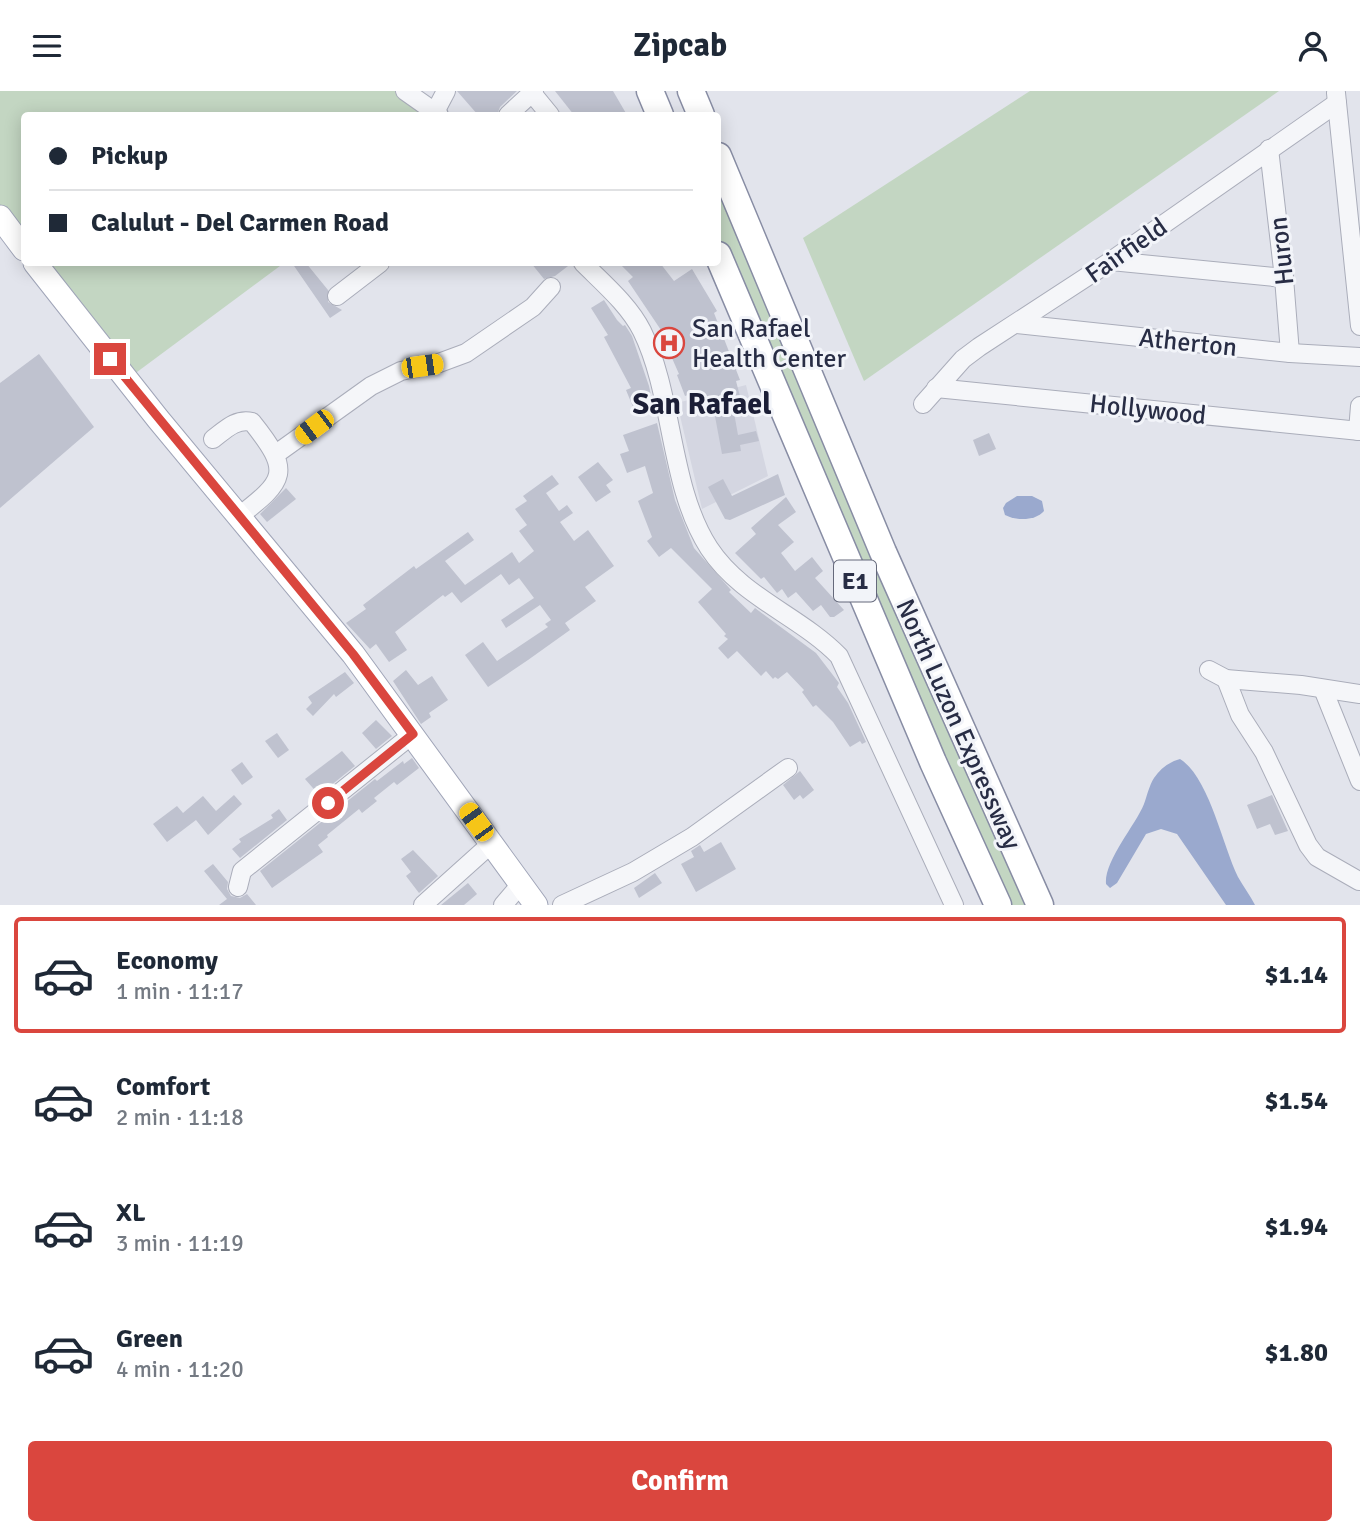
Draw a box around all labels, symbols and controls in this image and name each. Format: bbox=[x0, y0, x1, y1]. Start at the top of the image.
text: Zipcab bbox=[633, 26, 727, 65]
icon: menu bbox=[28, 27, 66, 65]
icon: person bbox=[1294, 27, 1332, 65]
text: Pickup bbox=[91, 140, 168, 172]
text: Calulut - Del Carmen Road bbox=[91, 207, 389, 239]
street label: Fairfield bbox=[1079, 211, 1174, 291]
street label: Huron bbox=[1262, 215, 1301, 287]
place label: San Rafael Health Center bbox=[692, 313, 846, 375]
street label: Atherton bbox=[1137, 322, 1238, 364]
hospital icon: San Rafael Health Center bbox=[652, 326, 686, 360]
route end bbox=[94, 343, 126, 375]
car bbox=[400, 353, 445, 379]
district label: San Rafael bbox=[632, 386, 772, 423]
street label: Hollywood bbox=[1088, 388, 1208, 432]
car bbox=[291, 406, 338, 448]
road number: E1 bbox=[834, 561, 876, 601]
street label: North Luzon Expressway bbox=[888, 594, 1028, 855]
route start bbox=[312, 787, 344, 819]
car bbox=[456, 799, 497, 845]
icon: car bbox=[32, 944, 95, 1007]
text: Economy bbox=[116, 945, 218, 977]
text: $1.14 bbox=[1264, 959, 1328, 991]
text: 1 min · 11:17 bbox=[116, 977, 244, 1006]
icon: car bbox=[32, 1070, 95, 1133]
text: Comfort bbox=[116, 1071, 210, 1103]
text: $1.54 bbox=[1264, 1085, 1328, 1117]
text: 2 min · 11:18 bbox=[116, 1103, 244, 1132]
icon: car bbox=[32, 1196, 95, 1259]
text: XL bbox=[116, 1197, 146, 1229]
text: $1.94 bbox=[1264, 1211, 1328, 1243]
text: 3 min · 11:19 bbox=[116, 1229, 244, 1258]
icon: car bbox=[32, 1322, 95, 1385]
text: Green bbox=[116, 1323, 183, 1355]
text: $1.80 bbox=[1264, 1337, 1328, 1369]
text: 4 min · 11:20 bbox=[116, 1355, 244, 1384]
button: Confirm bbox=[28, 1441, 1332, 1521]

